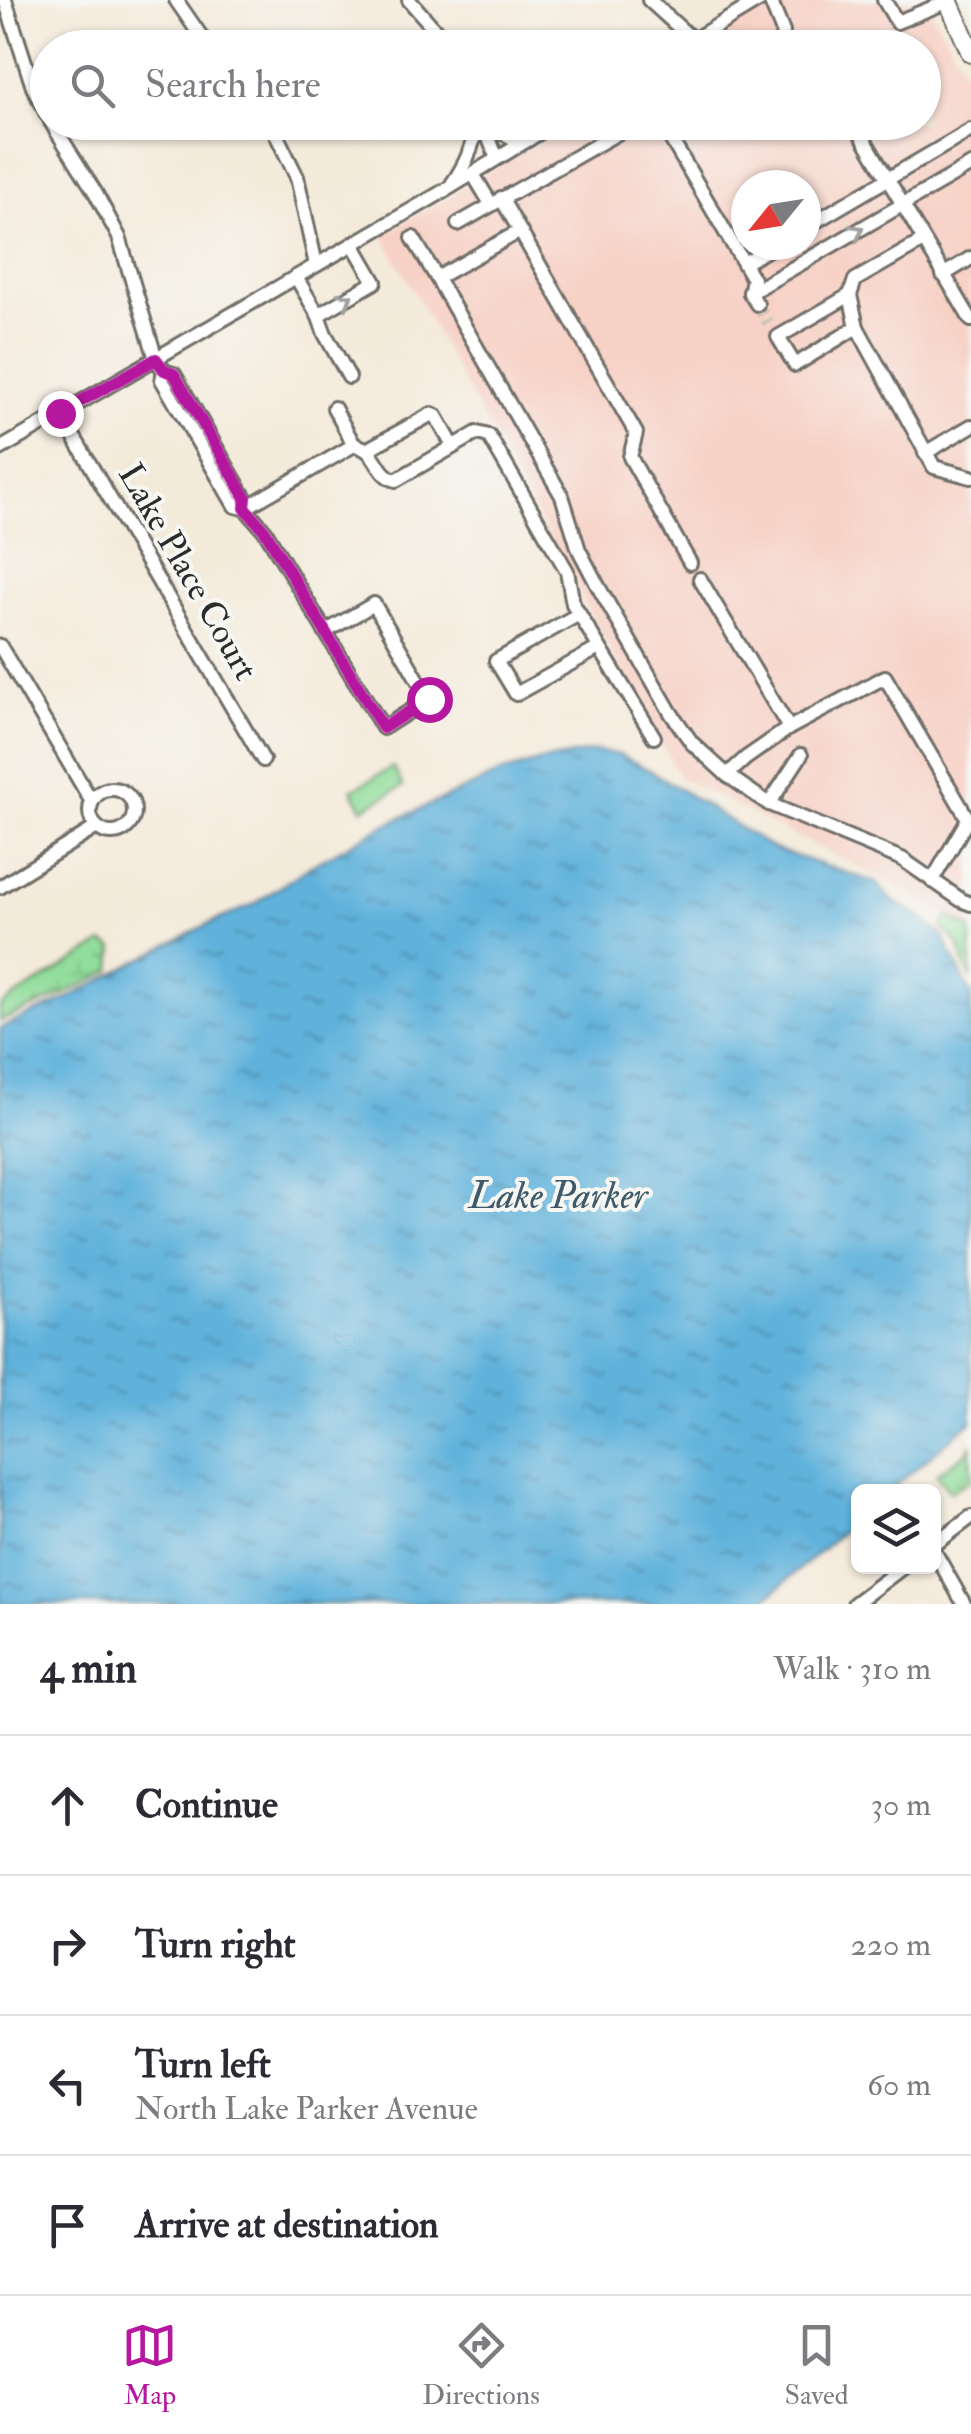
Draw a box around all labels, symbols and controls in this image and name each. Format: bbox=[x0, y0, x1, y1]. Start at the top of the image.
search box bbox=[30, 30, 941, 140]
icon: search bbox=[65, 58, 120, 113]
text: Search here bbox=[145, 61, 321, 109]
north arrow bbox=[731, 170, 821, 260]
one-way arrow bbox=[846, 224, 864, 243]
one-way arrow bbox=[335, 291, 353, 311]
route end bbox=[38, 391, 84, 437]
street label: Lake Place Court bbox=[108, 456, 268, 688]
route start bbox=[407, 677, 453, 723]
water label: Lake Parker bbox=[467, 1172, 649, 1220]
map controls bbox=[851, 1484, 941, 1574]
button: layers bbox=[851, 1484, 941, 1574]
text: 4 min bbox=[40, 1643, 137, 1695]
text: Walk · 310 m bbox=[773, 1649, 931, 1689]
icon: ahead bbox=[40, 1778, 95, 1833]
text: Continue bbox=[135, 1781, 278, 1829]
text: 30 m bbox=[871, 1785, 931, 1825]
icon: right bbox=[40, 1918, 95, 1973]
text: Turn right bbox=[135, 1921, 296, 1969]
text: 220 m bbox=[851, 1925, 931, 1965]
text: Turn left bbox=[135, 2041, 271, 2089]
icon: left bbox=[40, 2058, 95, 2113]
text: 60 m bbox=[867, 2065, 931, 2105]
text: North Lake Parker Avenue bbox=[135, 2089, 478, 2129]
icon: arrive bbox=[40, 2198, 95, 2253]
text: Arrive at destination bbox=[135, 2201, 439, 2249]
tab: Map bbox=[122, 2318, 177, 2413]
tab: Directions bbox=[422, 2318, 540, 2413]
tab: Saved bbox=[785, 2318, 849, 2413]

